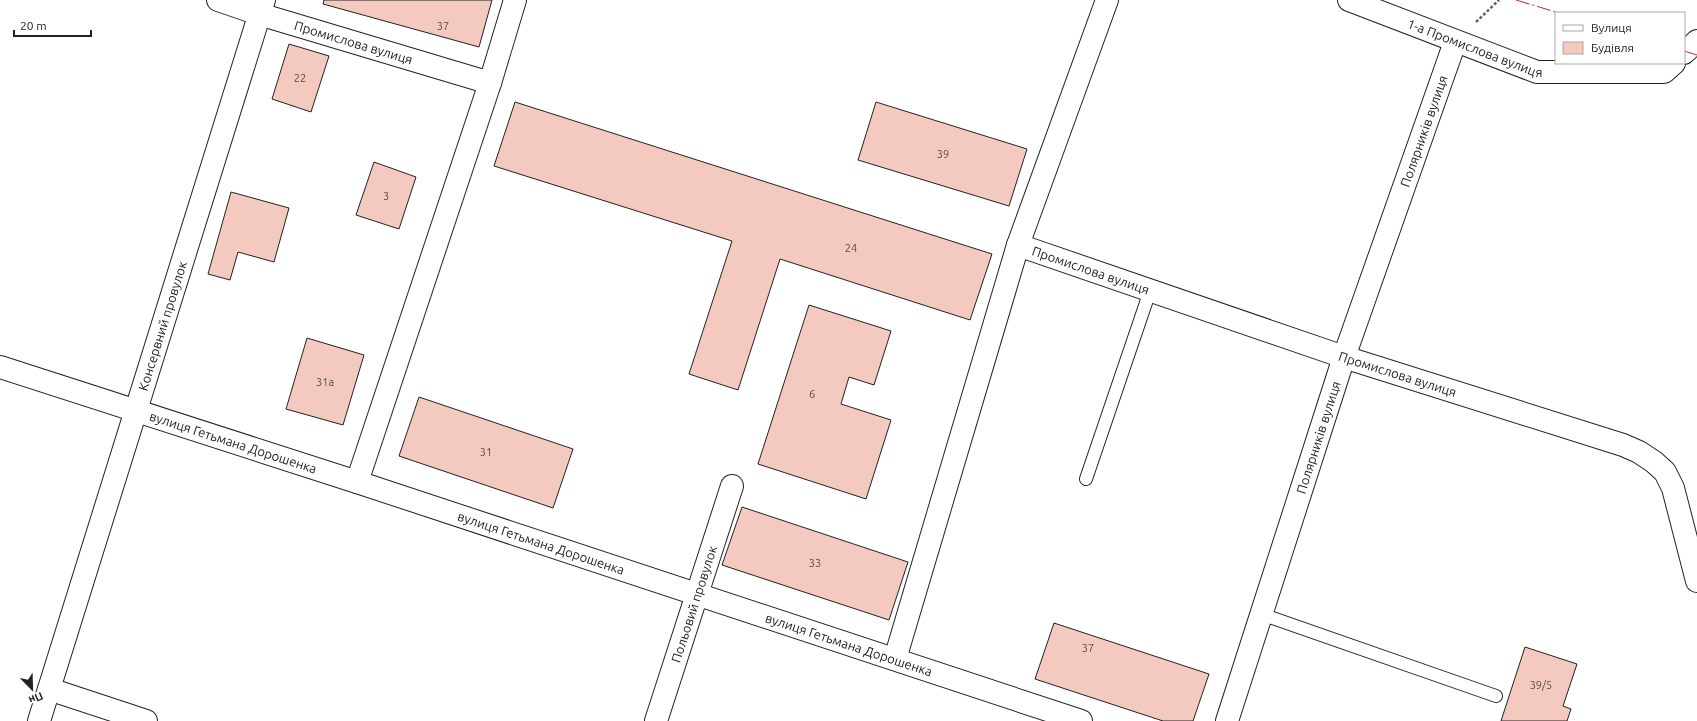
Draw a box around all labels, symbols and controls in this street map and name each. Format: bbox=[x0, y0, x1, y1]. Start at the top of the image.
scale bar bbox=[14, 12, 91, 38]
legend bbox=[1555, 12, 1685, 64]
street label: 1-а Промислова вулиця bbox=[1405, 16, 1543, 79]
street label: Промислова вулиця bbox=[293, 18, 414, 67]
text: 20 m bbox=[20, 19, 47, 32]
house number: 37 bbox=[437, 20, 449, 32]
text: Вулиця bbox=[1591, 21, 1632, 34]
text: Будівля bbox=[1591, 41, 1634, 54]
house number: 22 bbox=[294, 72, 306, 84]
street label: Полярників вулиця bbox=[1398, 73, 1450, 189]
house number: 39 bbox=[937, 148, 949, 160]
house number: 3 bbox=[383, 190, 389, 202]
house number: 24 bbox=[845, 242, 857, 254]
street label: Промислова вулиця bbox=[1030, 243, 1151, 297]
street label: Консервний провулок bbox=[136, 259, 189, 392]
street label: Промислова вулиця bbox=[1337, 349, 1458, 399]
house number: 31а bbox=[316, 376, 334, 388]
street label: Полярників вулиця bbox=[1294, 379, 1343, 495]
house number: 6 bbox=[809, 388, 815, 400]
street label: вулиця Гетьмана Дорошенка bbox=[148, 409, 319, 476]
house number: 31 bbox=[480, 446, 492, 458]
street label: вулиця Гетьмана Дорошенка bbox=[456, 509, 626, 577]
street label: Польовий провулок bbox=[668, 544, 719, 664]
house number: 33 bbox=[809, 557, 821, 569]
street label: вулиця Гетьмана Дорошенка bbox=[764, 610, 934, 678]
house number: 37 bbox=[1082, 642, 1094, 654]
north arrow bbox=[12, 669, 52, 709]
house number: 39/5 bbox=[1530, 679, 1552, 691]
text: Пн bbox=[27, 690, 45, 707]

